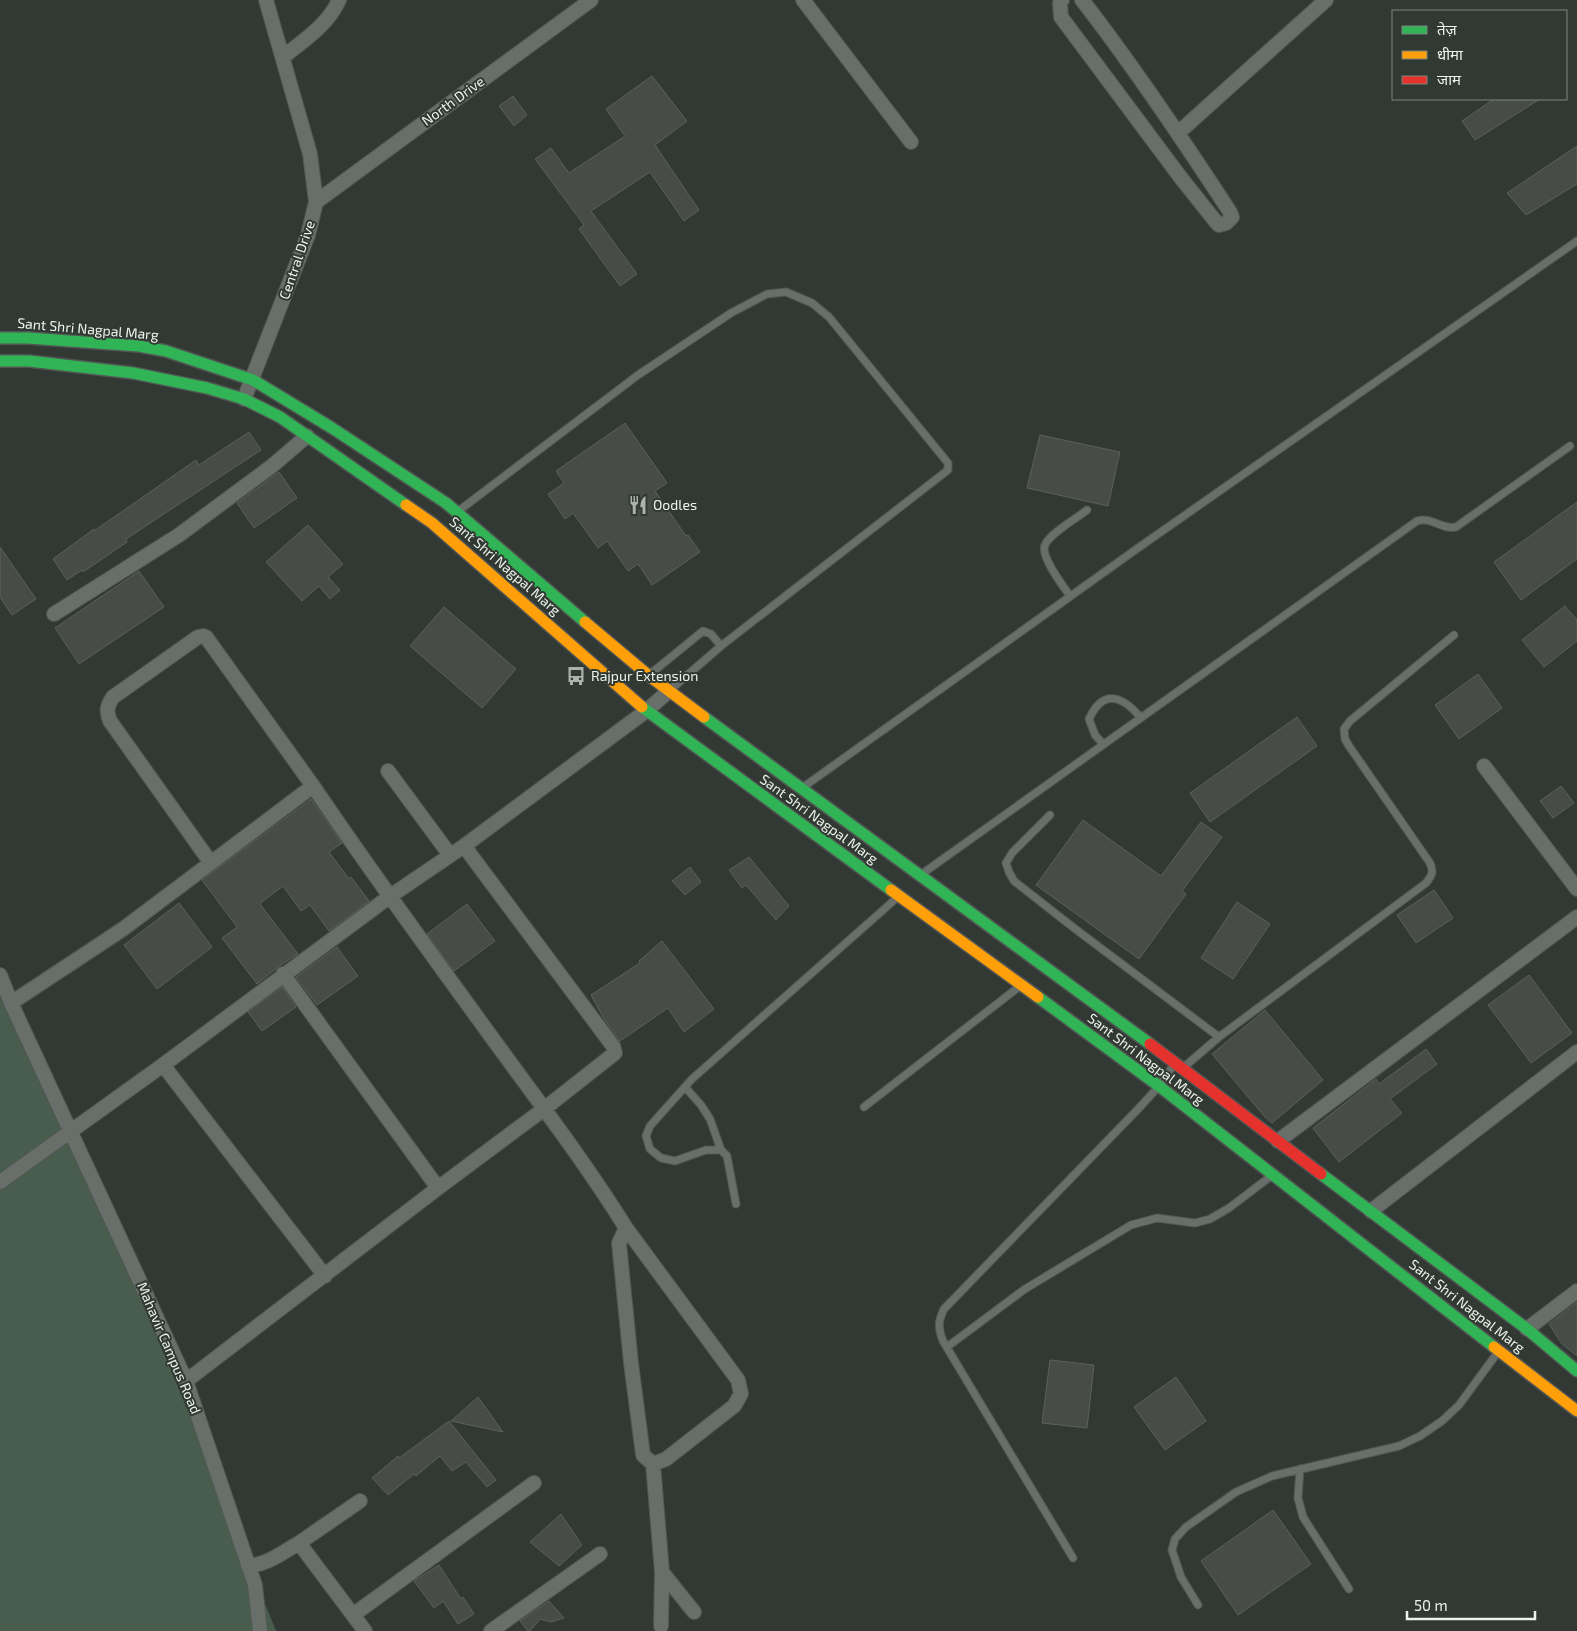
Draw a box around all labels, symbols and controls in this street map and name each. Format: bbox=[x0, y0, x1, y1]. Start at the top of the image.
legend bbox=[1392, 10, 1567, 100]
text: तेज़ bbox=[1437, 20, 1458, 38]
text: धीमा bbox=[1437, 45, 1464, 63]
text: जाम bbox=[1437, 70, 1462, 88]
street label: North Drive bbox=[418, 72, 487, 129]
street label: Central Drive bbox=[275, 218, 318, 302]
street label: Sant Shri Nagpal Marg bbox=[17, 314, 160, 343]
restaurant icon: Oodles bbox=[627, 494, 649, 516]
place label: Oodles bbox=[653, 496, 697, 513]
street label: Sant Shri Nagpal Marg bbox=[446, 513, 565, 619]
bus stop icon: Rajpur Extension bbox=[565, 665, 587, 687]
place label: Rajpur Extension bbox=[591, 667, 698, 684]
street label: Sant Shri Nagpal Marg bbox=[757, 770, 882, 867]
street label: Sant Shri Nagpal Marg bbox=[1085, 1009, 1208, 1108]
street label: Sant Shri Nagpal Marg bbox=[1406, 1255, 1529, 1356]
street label: Mahavir Campus Road bbox=[134, 1279, 205, 1416]
scale bar bbox=[1407, 1588, 1534, 1620]
text: 50 m bbox=[1414, 1596, 1448, 1614]

